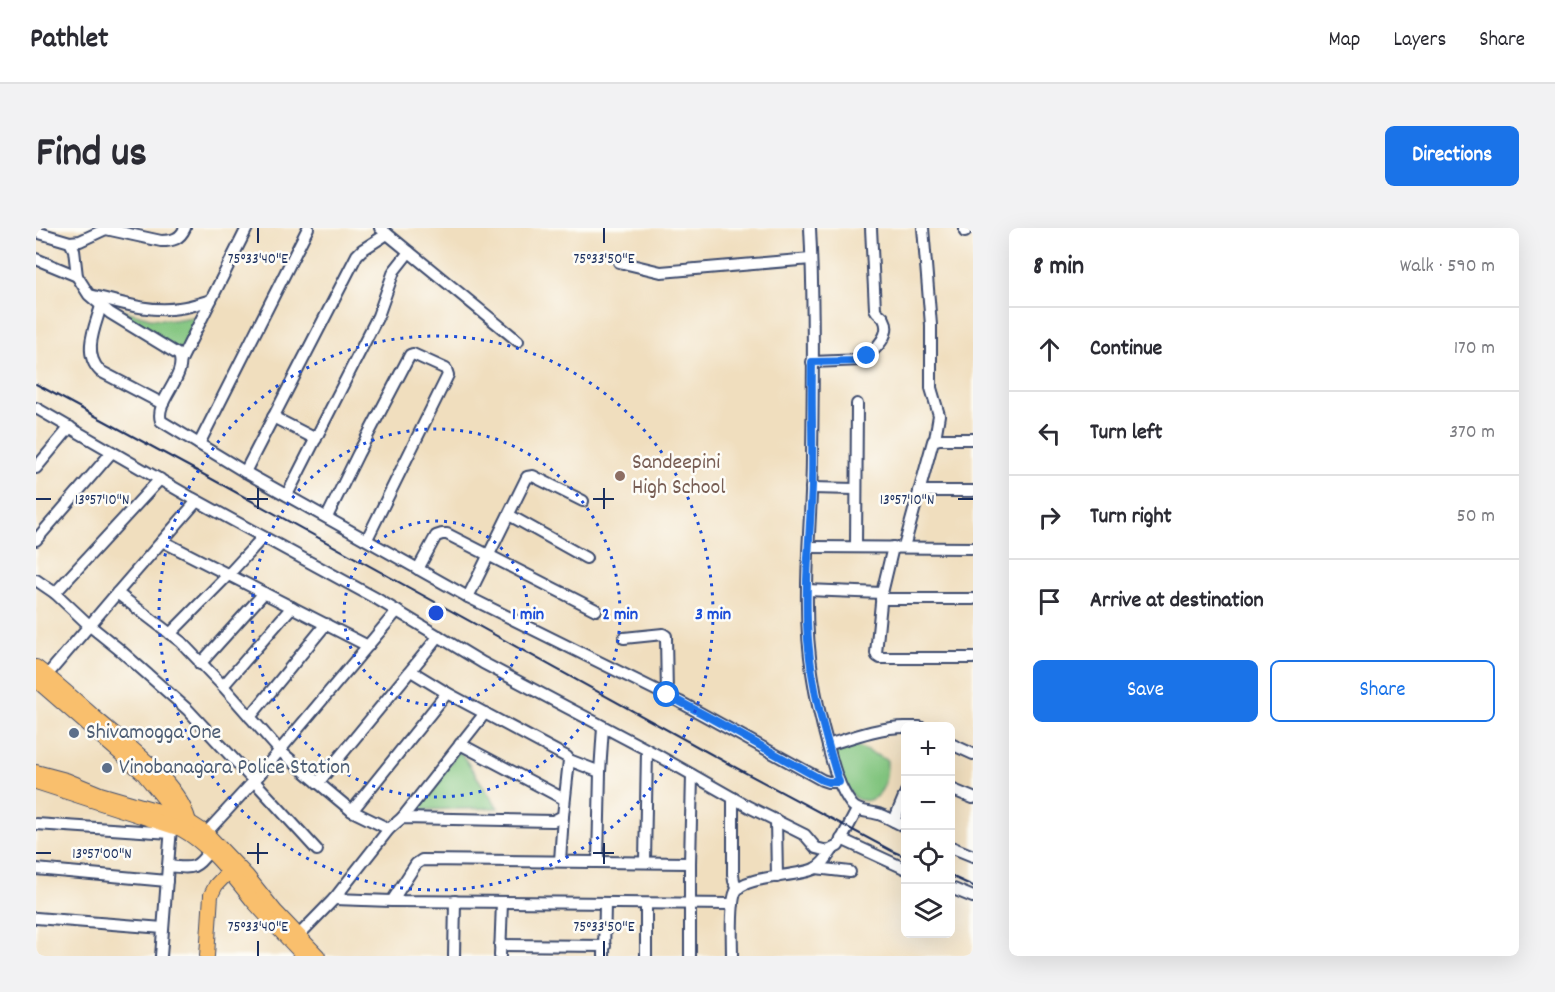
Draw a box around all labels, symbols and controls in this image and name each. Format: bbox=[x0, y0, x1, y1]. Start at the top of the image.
text: Pathlet bbox=[30, 21, 108, 61]
text: Map bbox=[1329, 26, 1360, 56]
text: Layers bbox=[1393, 26, 1446, 56]
text: Share bbox=[1479, 26, 1525, 56]
text: Find us bbox=[36, 126, 147, 186]
button: Directions bbox=[1385, 126, 1519, 186]
text: 75°33'40"E bbox=[228, 249, 288, 271]
text: 75°33'50"E bbox=[573, 249, 635, 271]
text: 8 min bbox=[1033, 249, 1084, 286]
text: Walk · 590 m bbox=[1400, 253, 1495, 281]
icon: ahead bbox=[1033, 333, 1066, 366]
text: Continue bbox=[1090, 334, 1162, 365]
text: 170 m bbox=[1454, 335, 1495, 363]
route end bbox=[853, 342, 879, 368]
icon: left bbox=[1033, 417, 1066, 450]
text: Turn left bbox=[1090, 418, 1162, 449]
text: 370 m bbox=[1449, 419, 1495, 447]
place label: Sandeepini High School bbox=[632, 448, 725, 504]
marker: Sandeepini High School bbox=[613, 469, 627, 483]
text: 13°57'10"N bbox=[75, 490, 129, 512]
text: 13°57'10"N bbox=[880, 490, 934, 512]
icon: right bbox=[1033, 501, 1066, 534]
text: Turn right bbox=[1090, 502, 1172, 533]
text: 50 m bbox=[1457, 503, 1495, 531]
icon: arrive bbox=[1033, 585, 1066, 618]
text: Arrive at destination bbox=[1090, 586, 1264, 617]
centre of rings bbox=[426, 603, 446, 623]
text: 1 min bbox=[512, 603, 544, 628]
text: 2 min bbox=[602, 603, 638, 628]
text: 3 min bbox=[695, 603, 731, 628]
button: Save bbox=[1033, 660, 1258, 722]
button: Share bbox=[1270, 660, 1495, 722]
route start bbox=[653, 681, 679, 707]
place label: Shivamogga One bbox=[86, 718, 221, 749]
map controls bbox=[901, 722, 955, 938]
button: + bbox=[901, 722, 955, 776]
marker: Shivamogga One bbox=[67, 726, 81, 740]
place label: Vinobanagara Police Station bbox=[119, 753, 350, 784]
marker: Vinobanagara Police Station bbox=[100, 761, 114, 775]
button: − bbox=[901, 776, 955, 830]
button: locate bbox=[901, 830, 955, 884]
text: 13°57'00"N bbox=[72, 844, 132, 866]
button: layers bbox=[901, 884, 955, 938]
text: 75°33'40"E bbox=[228, 917, 288, 939]
text: 75°33'50"E bbox=[573, 917, 635, 939]

